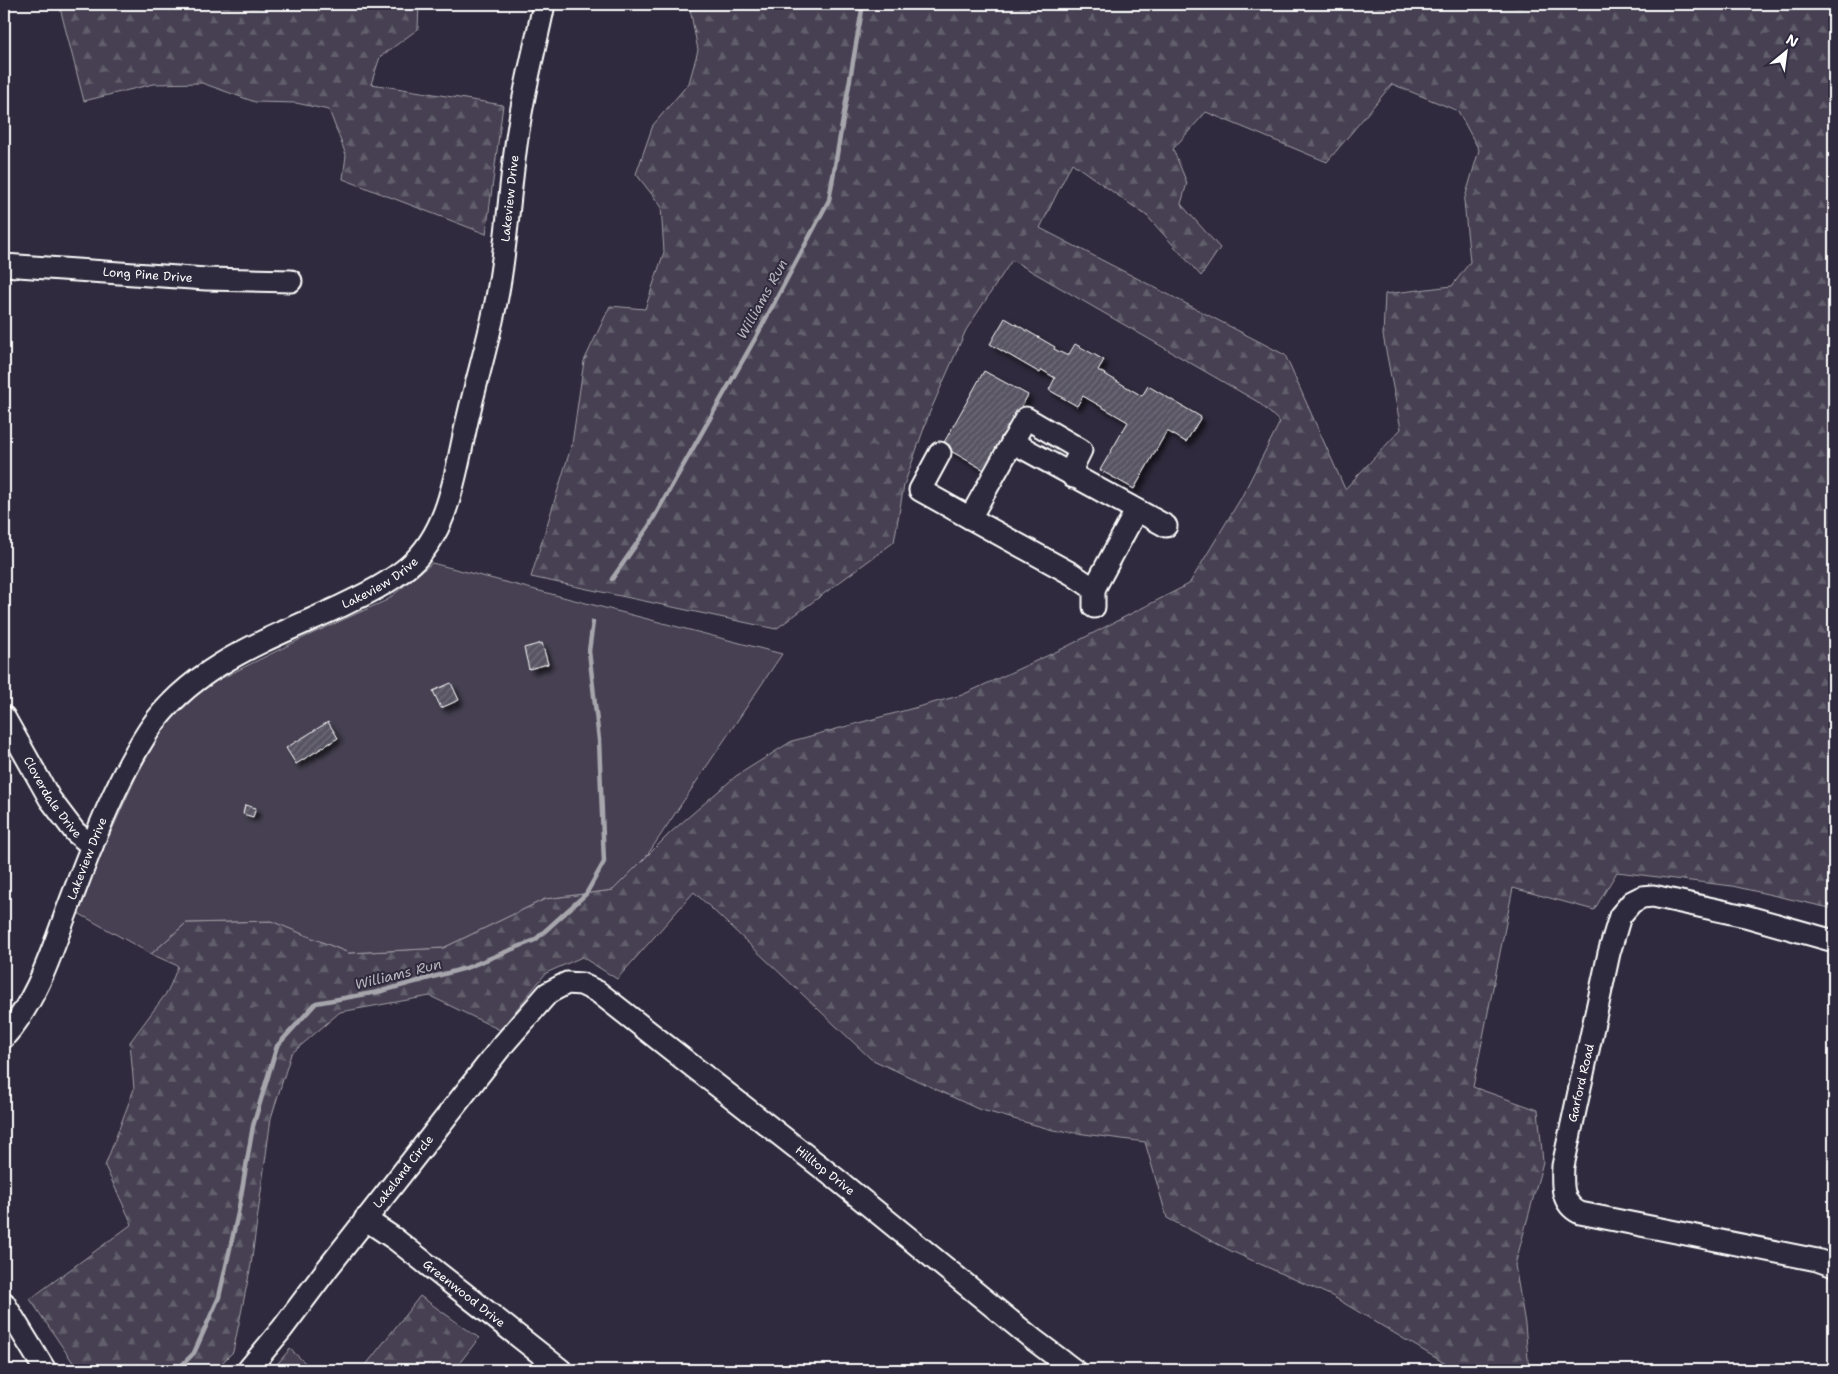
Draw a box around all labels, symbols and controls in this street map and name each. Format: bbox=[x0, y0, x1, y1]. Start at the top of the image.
north arrow bbox=[1760, 28, 1810, 78]
text: N bbox=[1783, 30, 1802, 51]
street label: Lakeview Drive bbox=[497, 154, 523, 243]
water label: Williams Run bbox=[733, 256, 791, 342]
street label: Long Pine Drive bbox=[102, 264, 193, 286]
street label: Lakeview Drive bbox=[339, 553, 422, 612]
street label: Cloverdale Drive bbox=[20, 754, 85, 842]
street label: Lakeview Drive bbox=[64, 815, 111, 902]
water label: Williams Run bbox=[353, 955, 443, 993]
street label: Garford Road bbox=[1564, 1042, 1598, 1124]
street label: Lakeland Circle bbox=[370, 1132, 437, 1211]
street label: Hilltop Drive bbox=[792, 1142, 858, 1199]
street label: Greenwood Drive bbox=[420, 1256, 509, 1331]

